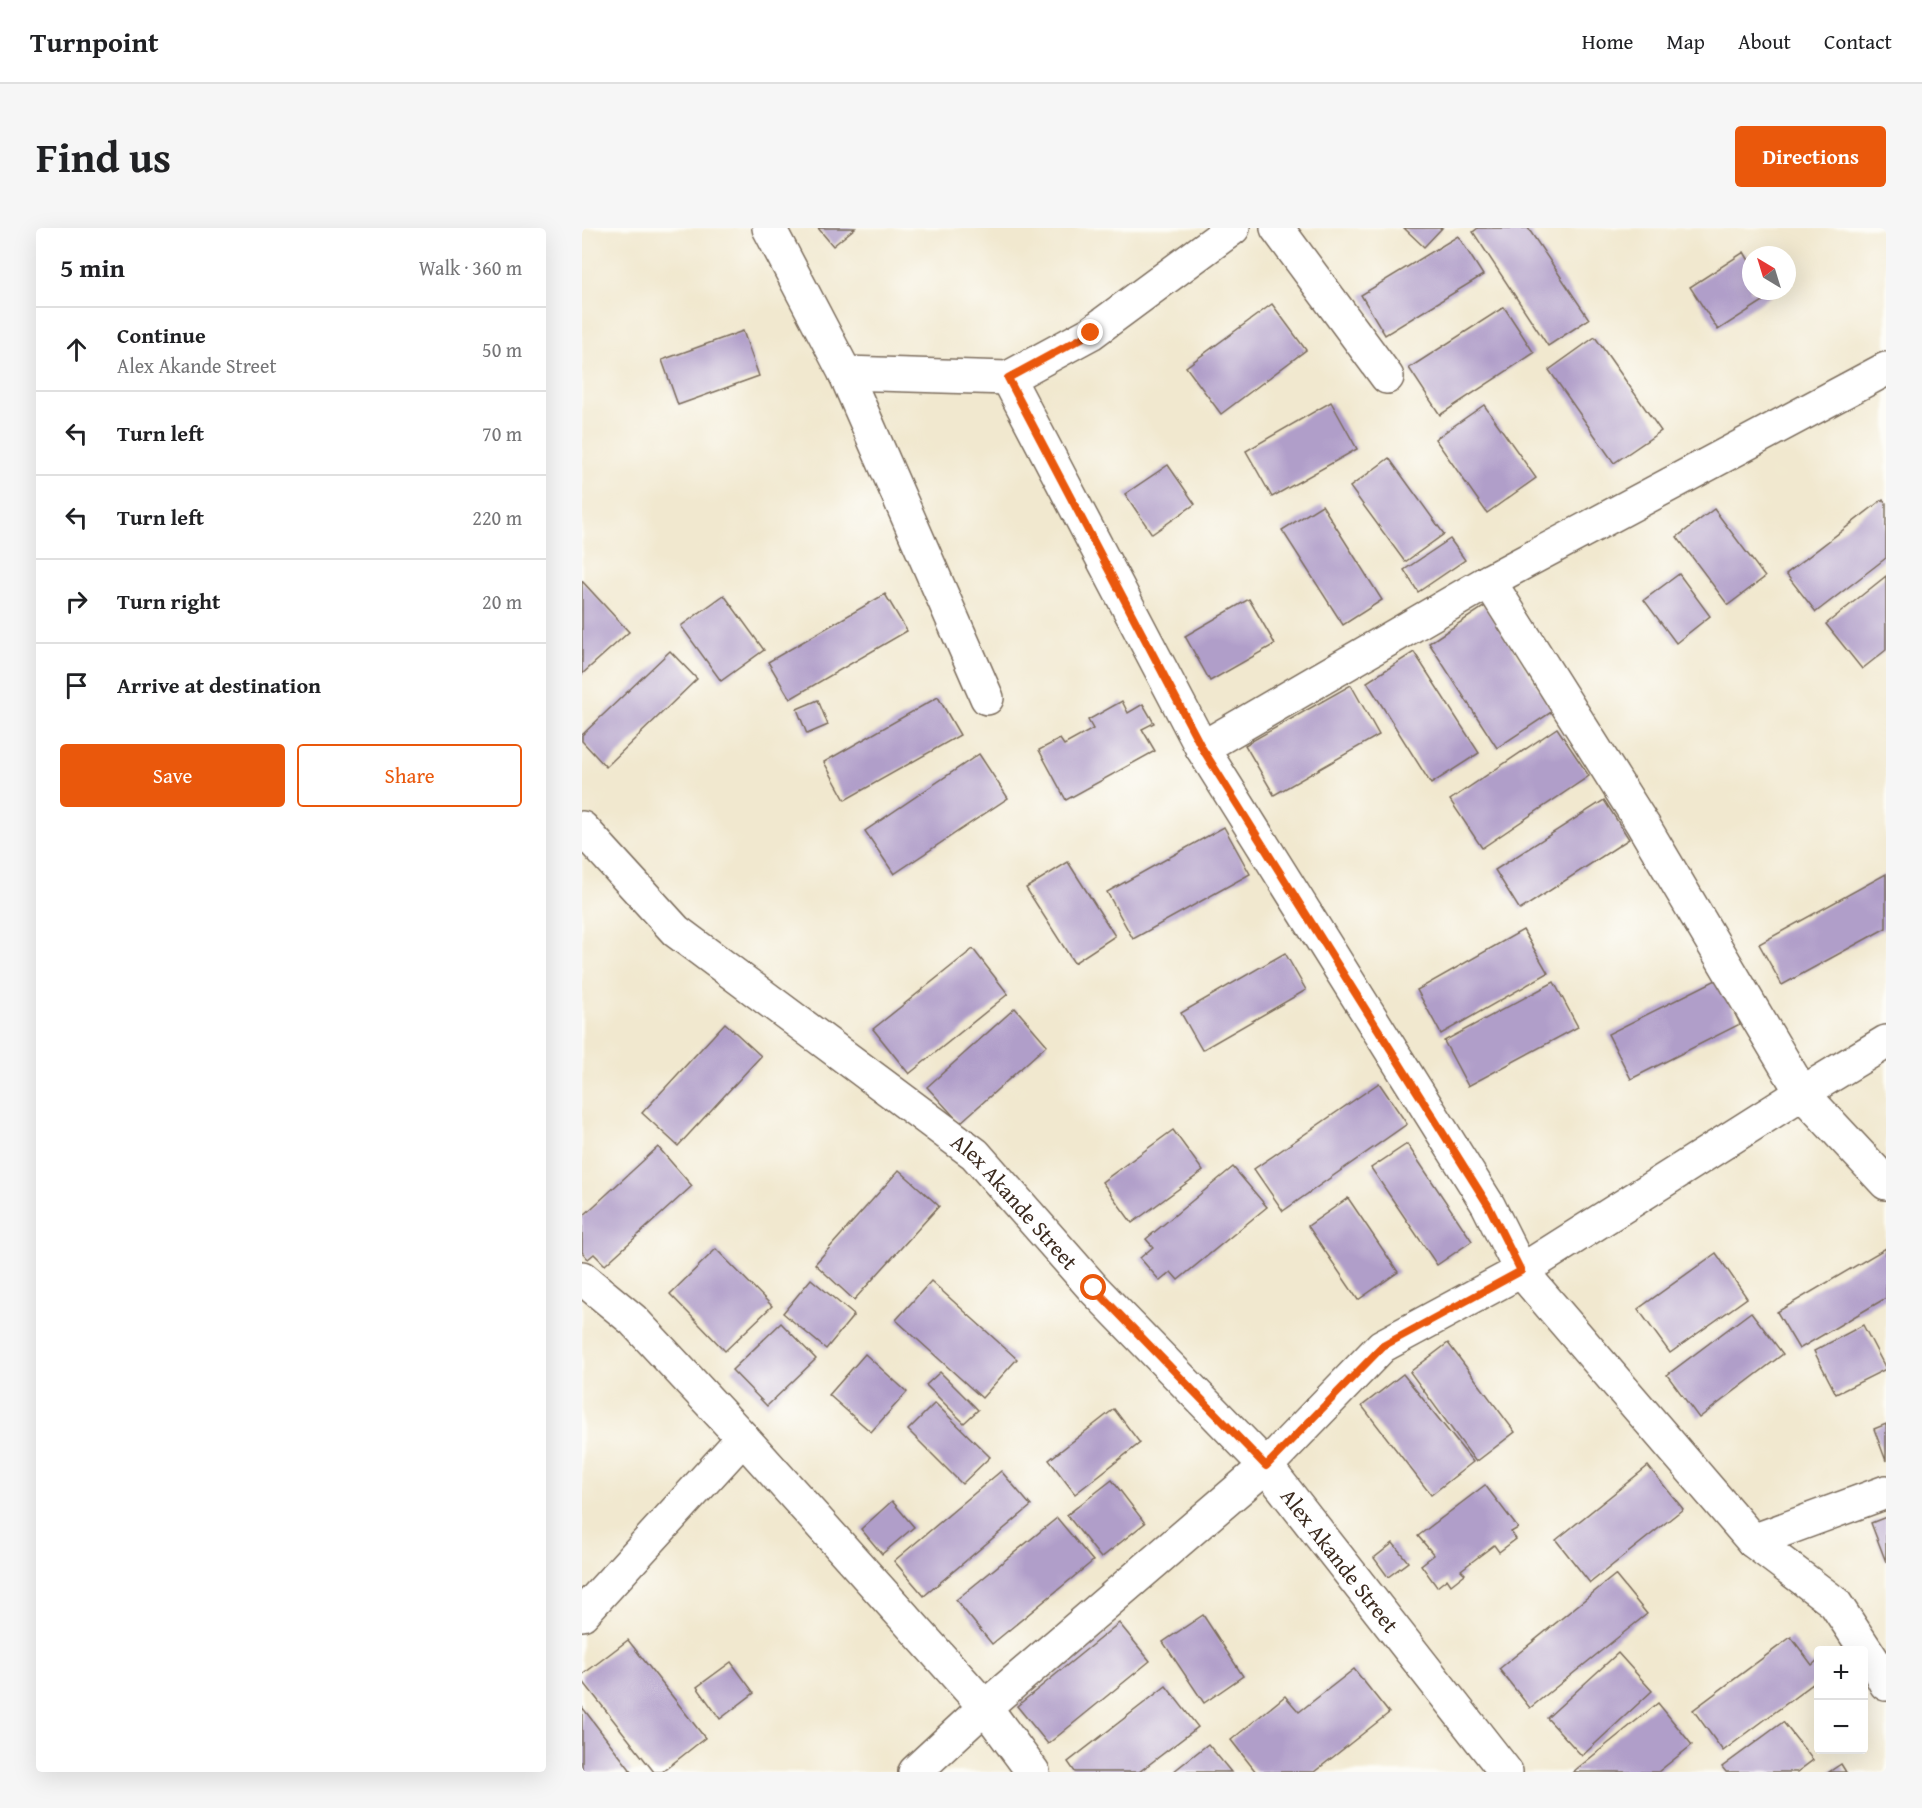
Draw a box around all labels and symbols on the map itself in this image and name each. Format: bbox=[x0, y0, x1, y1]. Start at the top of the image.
north arrow bbox=[1742, 246, 1796, 300]
route end bbox=[1077, 319, 1103, 345]
street label: Alex Akande Street bbox=[944, 1126, 1086, 1277]
route start bbox=[1080, 1274, 1106, 1300]
street label: Alex Akande Street bbox=[1273, 1481, 1407, 1639]

